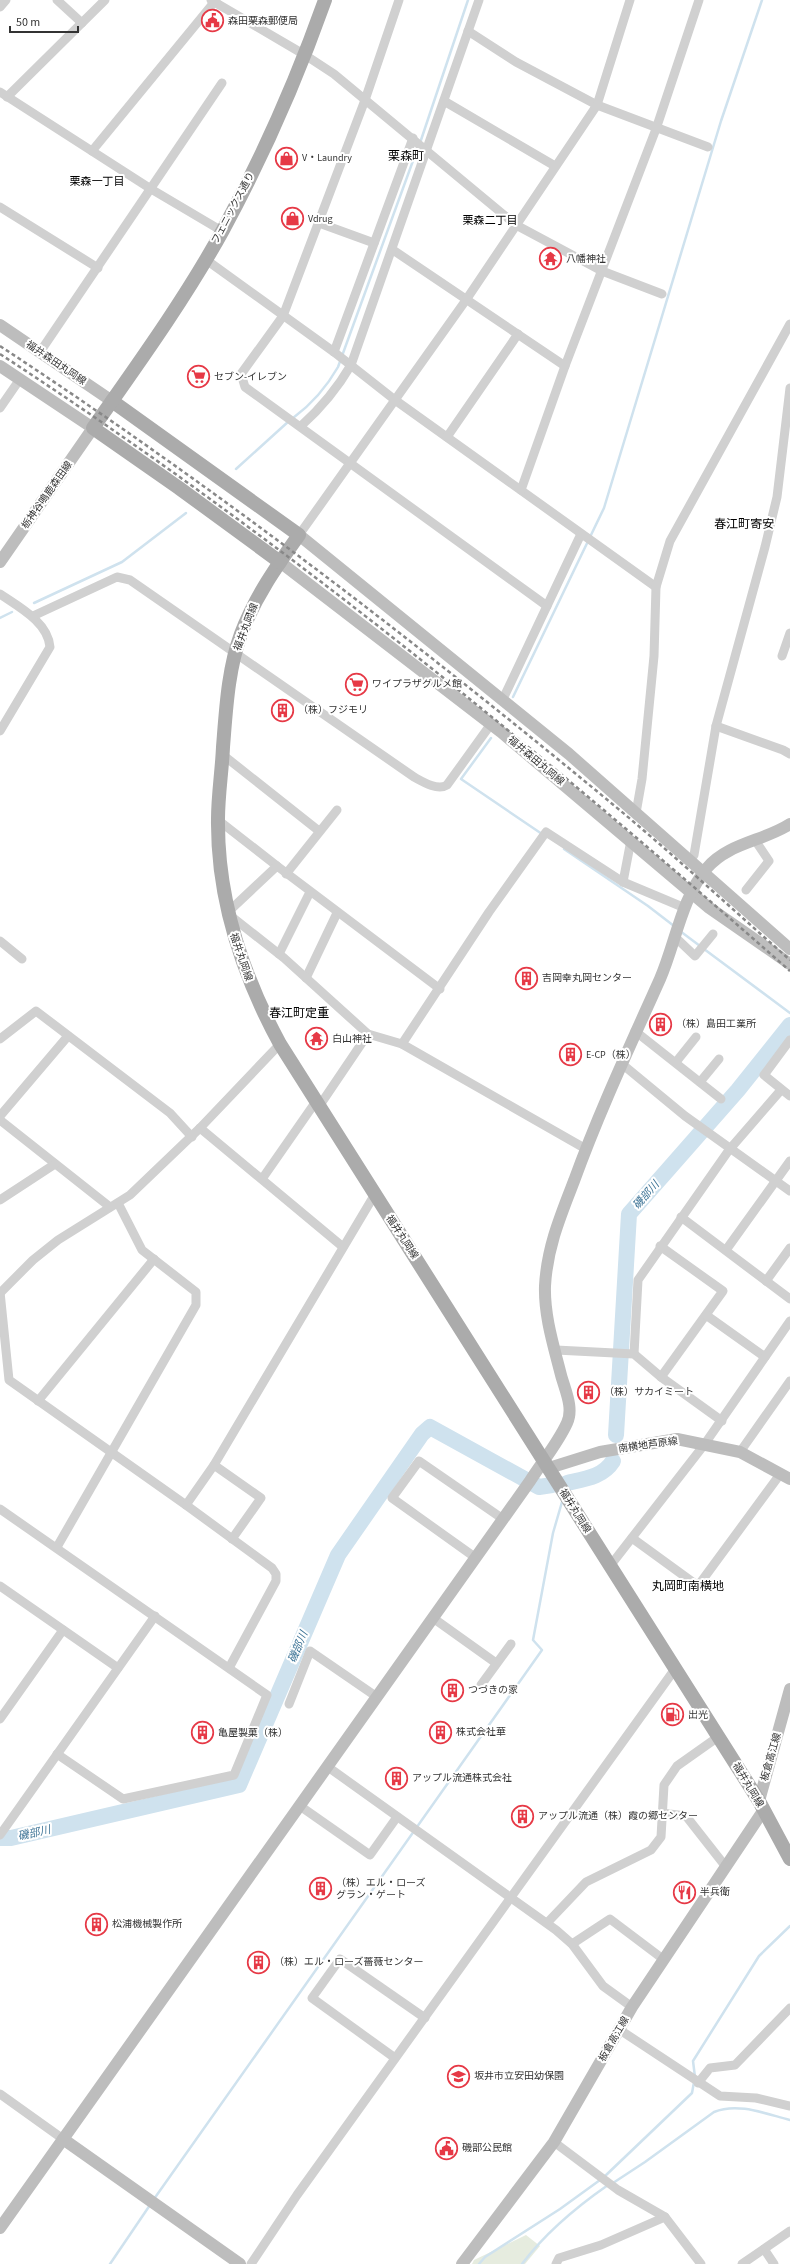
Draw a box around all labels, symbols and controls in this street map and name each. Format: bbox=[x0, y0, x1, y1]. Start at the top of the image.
scale bar bbox=[10, 8, 78, 34]
public building icon: 森田栗森郵便局 bbox=[200, 8, 226, 34]
text: 50 m bbox=[16, 14, 40, 31]
place label: 森田栗森郵便局 bbox=[228, 14, 298, 28]
shop icon: V・Laundry bbox=[273, 145, 299, 171]
district label: 栗森町 bbox=[388, 148, 424, 165]
place label: V・Laundry bbox=[302, 151, 352, 165]
street label: フェニックス通り bbox=[208, 170, 258, 246]
district label: 栗森一丁目 bbox=[70, 174, 125, 189]
shop icon: Vdrug bbox=[279, 206, 305, 232]
place label: Vdrug bbox=[308, 212, 333, 226]
district label: 栗森二丁目 bbox=[463, 213, 518, 228]
temple icon: 八幡神社 bbox=[537, 246, 563, 272]
place label: 八幡神社 bbox=[566, 252, 606, 266]
street label: 福井森田丸岡線 bbox=[23, 338, 89, 388]
supermarket icon: セブン-イレブン bbox=[185, 364, 211, 390]
place label: セブン-イレブン bbox=[214, 370, 287, 384]
street label: 栃神谷鳴鹿森田線 bbox=[18, 458, 76, 532]
district label: 春江町寄安 bbox=[714, 516, 774, 533]
street label: 福井丸岡線 bbox=[231, 601, 261, 653]
supermarket icon: ワイプラザグルメ館 bbox=[343, 671, 369, 697]
place label: ワイプラザグルメ館 bbox=[372, 677, 462, 691]
building icon: （株）フジモリ bbox=[270, 697, 296, 723]
place label: （株）フジモリ bbox=[298, 703, 368, 717]
street label: 福井森田丸岡線 bbox=[505, 733, 567, 789]
street label: 福井丸岡線 bbox=[226, 931, 256, 983]
building icon: 吉岡幸丸岡センター bbox=[513, 965, 539, 991]
place label: 吉岡幸丸岡センター bbox=[542, 971, 632, 985]
district label: 春江町定重 bbox=[269, 1005, 329, 1022]
building icon: （株）島田工業所 bbox=[648, 1011, 674, 1037]
place label: （株）島田工業所 bbox=[676, 1017, 756, 1031]
temple icon: 白山神社 bbox=[303, 1026, 329, 1052]
place label: 白山神社 bbox=[332, 1032, 372, 1046]
building icon: E-CP（株） bbox=[558, 1042, 584, 1068]
place label: E-CP（株） bbox=[586, 1048, 636, 1062]
water label: 磯部川 bbox=[630, 1177, 663, 1212]
street label: 福井丸岡線 bbox=[383, 1212, 421, 1262]
building icon: （株）サカイミート bbox=[575, 1379, 601, 1405]
place label: （株）サカイミート bbox=[604, 1385, 694, 1399]
street label: 南横地芦原線 bbox=[617, 1434, 679, 1456]
street label: 福井丸岡線 bbox=[556, 1486, 594, 1536]
district label: 丸岡町南横地 bbox=[652, 1578, 724, 1595]
water label: 磯部川 bbox=[285, 1628, 312, 1665]
building icon: つづきの家 bbox=[439, 1677, 465, 1703]
place label: つづきの家 bbox=[468, 1683, 518, 1697]
fuel station icon: 出光 bbox=[660, 1702, 686, 1728]
place label: 出光 bbox=[688, 1708, 708, 1722]
building icon: 株式会社華 bbox=[428, 1719, 454, 1745]
building icon: 亀屋製菓（株） bbox=[189, 1720, 215, 1746]
place label: 株式会社華 bbox=[456, 1725, 506, 1739]
place label: 亀屋製菓（株） bbox=[218, 1726, 288, 1740]
street label: 板倉高江線 bbox=[757, 1731, 785, 1783]
street label: 福井丸岡線 bbox=[729, 1760, 767, 1810]
building icon: アップル流通株式会社 bbox=[384, 1765, 410, 1791]
place label: アップル流通株式会社 bbox=[412, 1771, 512, 1785]
building icon: アップル流通（株）霞の郷センター bbox=[509, 1803, 535, 1829]
place label: アップル流通（株）霞の郷センター bbox=[538, 1809, 698, 1823]
water label: 磯部川 bbox=[16, 1822, 53, 1844]
building icon: （株）エル・ローズ グラン・ゲート bbox=[308, 1876, 334, 1902]
place label: （株）エル・ローズ グラン・ゲート bbox=[336, 1876, 426, 1902]
restaurant icon: 半兵衛 bbox=[672, 1879, 698, 1905]
place label: 半兵衛 bbox=[700, 1885, 730, 1899]
building icon: 松浦機械製作所 bbox=[84, 1911, 110, 1937]
place label: 松浦機械製作所 bbox=[112, 1917, 182, 1931]
building icon: （株）エル・ローズ薔薇センター bbox=[246, 1949, 272, 1975]
place label: （株）エル・ローズ薔薇センター bbox=[274, 1955, 424, 1969]
street label: 板倉高江線 bbox=[595, 2014, 633, 2064]
school or university icon: 坂井市立安田幼保園 bbox=[446, 2063, 472, 2089]
place label: 坂井市立安田幼保園 bbox=[474, 2069, 564, 2083]
public building icon: 磯部公民館 bbox=[433, 2135, 459, 2161]
place label: 磯部公民館 bbox=[462, 2141, 512, 2155]

